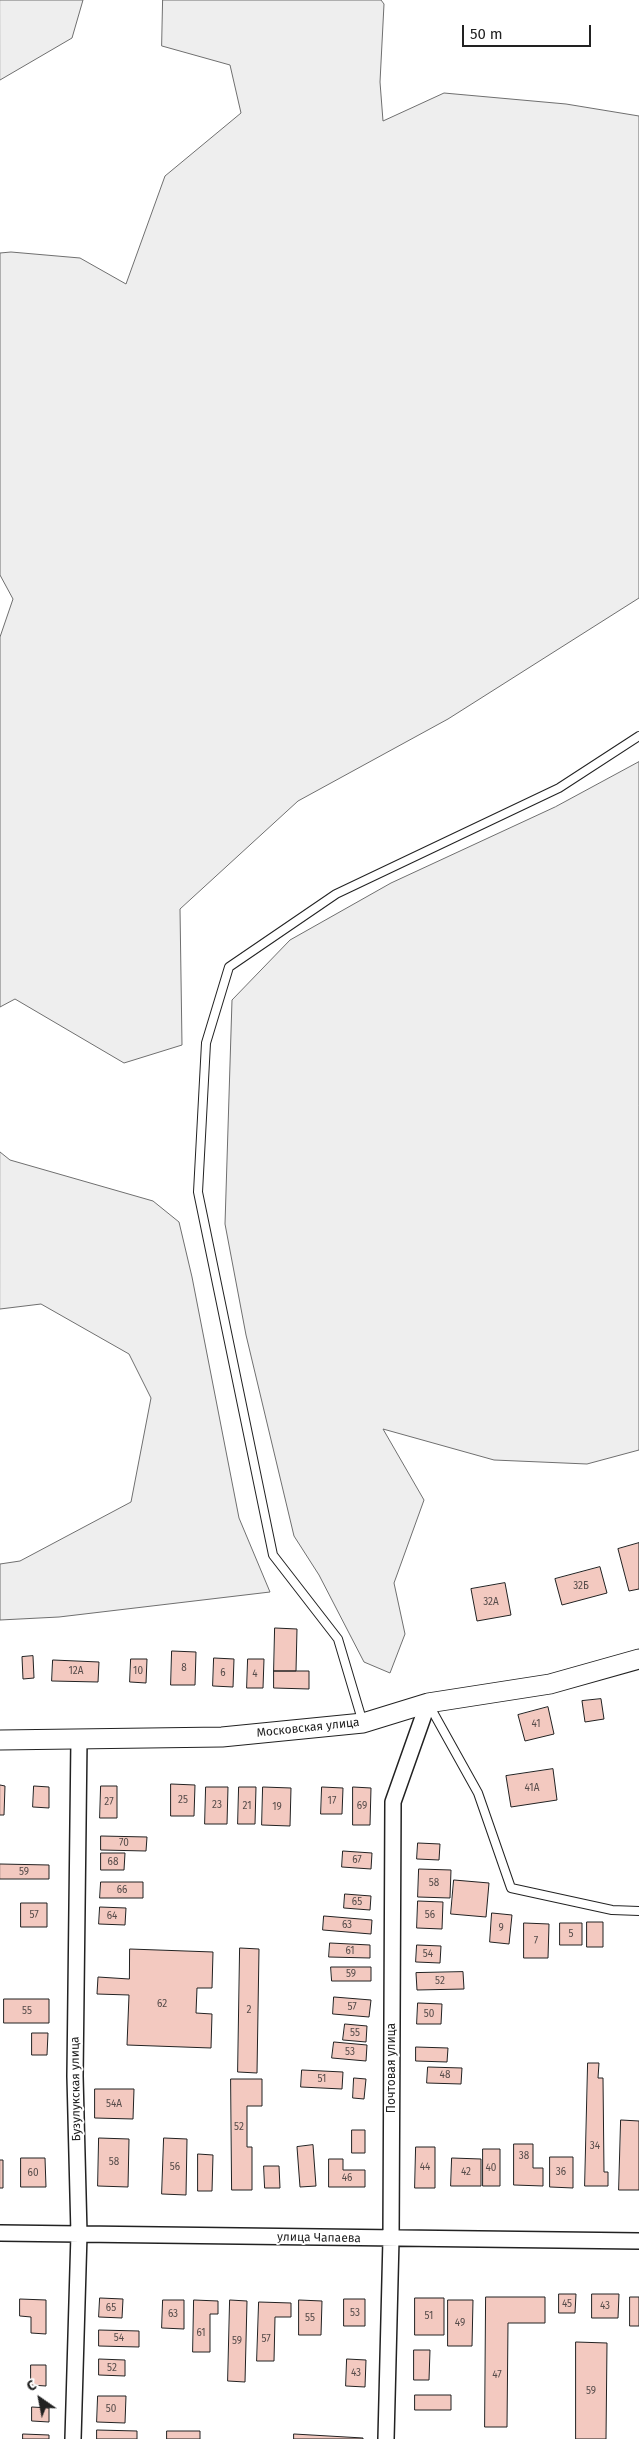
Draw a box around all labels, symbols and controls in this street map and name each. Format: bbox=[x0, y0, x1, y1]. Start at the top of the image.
scale bar bbox=[464, 15, 593, 47]
text: 50 m bbox=[470, 25, 503, 43]
house number: 32Б bbox=[573, 1580, 589, 1592]
house number: 32А bbox=[483, 1596, 499, 1608]
house number: 8 bbox=[181, 1662, 187, 1674]
house number: 12А bbox=[68, 1665, 84, 1677]
house number: 10 bbox=[133, 1665, 143, 1677]
house number: 6 bbox=[220, 1667, 226, 1679]
house number: 4 bbox=[252, 1668, 258, 1680]
street label: Московская улица bbox=[256, 1715, 360, 1741]
house number: 41 bbox=[531, 1718, 541, 1730]
house number: 41А bbox=[525, 1782, 539, 1794]
house number: 25 bbox=[178, 1794, 188, 1806]
house number: 17 bbox=[328, 1795, 336, 1807]
house number: 27 bbox=[104, 1796, 114, 1808]
house number: 23 bbox=[212, 1799, 222, 1811]
house number: 21 bbox=[242, 1800, 252, 1812]
house number: 69 bbox=[357, 1800, 367, 1812]
house number: 19 bbox=[272, 1801, 282, 1813]
house number: 70 bbox=[119, 1837, 129, 1849]
house number: 67 bbox=[352, 1854, 362, 1866]
house number: 68 bbox=[108, 1856, 118, 1868]
house number: 59 bbox=[19, 1866, 29, 1878]
house number: 58 bbox=[429, 1877, 439, 1889]
house number: 66 bbox=[117, 1884, 127, 1896]
house number: 65 bbox=[352, 1896, 362, 1908]
house number: 57 bbox=[29, 1909, 39, 1921]
house number: 56 bbox=[425, 1909, 435, 1921]
house number: 64 bbox=[107, 1910, 117, 1922]
house number: 63 bbox=[342, 1919, 352, 1931]
house number: 9 bbox=[498, 1922, 504, 1934]
house number: 5 bbox=[568, 1928, 574, 1940]
house number: 7 bbox=[534, 1935, 538, 1947]
house number: 61 bbox=[345, 1945, 355, 1957]
house number: 54 bbox=[423, 1948, 433, 1960]
house number: 59 bbox=[346, 1968, 356, 1980]
house number: 52 bbox=[435, 1975, 445, 1987]
house number: 62 bbox=[157, 1998, 167, 2010]
house number: 57 bbox=[347, 2001, 357, 2013]
house number: 2 bbox=[247, 2004, 251, 2016]
house number: 55 bbox=[22, 2005, 32, 2017]
house number: 50 bbox=[424, 2008, 434, 2020]
street label: Почтовая улица bbox=[385, 2023, 399, 2113]
house number: 55 bbox=[350, 2027, 360, 2039]
street label: Бузулукская улица bbox=[68, 2037, 84, 2141]
house number: 53 bbox=[345, 2046, 355, 2058]
house number: 48 bbox=[440, 2069, 450, 2081]
house number: 51 bbox=[318, 2073, 326, 2085]
house number: 54А bbox=[106, 2098, 122, 2110]
house number: 52 bbox=[234, 2121, 244, 2133]
house number: 34 bbox=[590, 2140, 600, 2152]
house number: 38 bbox=[519, 2150, 529, 2162]
house number: 58 bbox=[109, 2156, 119, 2168]
house number: 56 bbox=[170, 2161, 180, 2173]
house number: 44 bbox=[420, 2161, 430, 2173]
house number: 40 bbox=[486, 2162, 496, 2174]
house number: 42 bbox=[461, 2166, 471, 2178]
house number: 36 bbox=[556, 2166, 566, 2178]
house number: 60 bbox=[28, 2167, 38, 2179]
house number: 46 bbox=[342, 2172, 352, 2184]
street label: улица Чапаева bbox=[277, 2230, 361, 2246]
house number: 45 bbox=[562, 2298, 572, 2310]
house number: 43 bbox=[600, 2300, 610, 2312]
house number: 65 bbox=[106, 2302, 116, 2314]
house number: 53 bbox=[350, 2307, 360, 2319]
house number: 63 bbox=[168, 2308, 178, 2320]
house number: 51 bbox=[425, 2310, 433, 2322]
house number: 55 bbox=[305, 2312, 315, 2324]
house number: 49 bbox=[455, 2317, 465, 2329]
house number: 61 bbox=[196, 2327, 206, 2339]
house number: 54 bbox=[114, 2332, 124, 2344]
house number: 57 bbox=[261, 2333, 271, 2345]
house number: 59 bbox=[232, 2335, 242, 2347]
house number: 52 bbox=[107, 2362, 117, 2374]
house number: 43 bbox=[351, 2367, 361, 2379]
house number: 47 bbox=[492, 2369, 502, 2381]
north arrow bbox=[15, 2374, 65, 2424]
text: С bbox=[24, 2377, 40, 2395]
house number: 59 bbox=[586, 2385, 596, 2397]
house number: 50 bbox=[106, 2403, 116, 2415]

